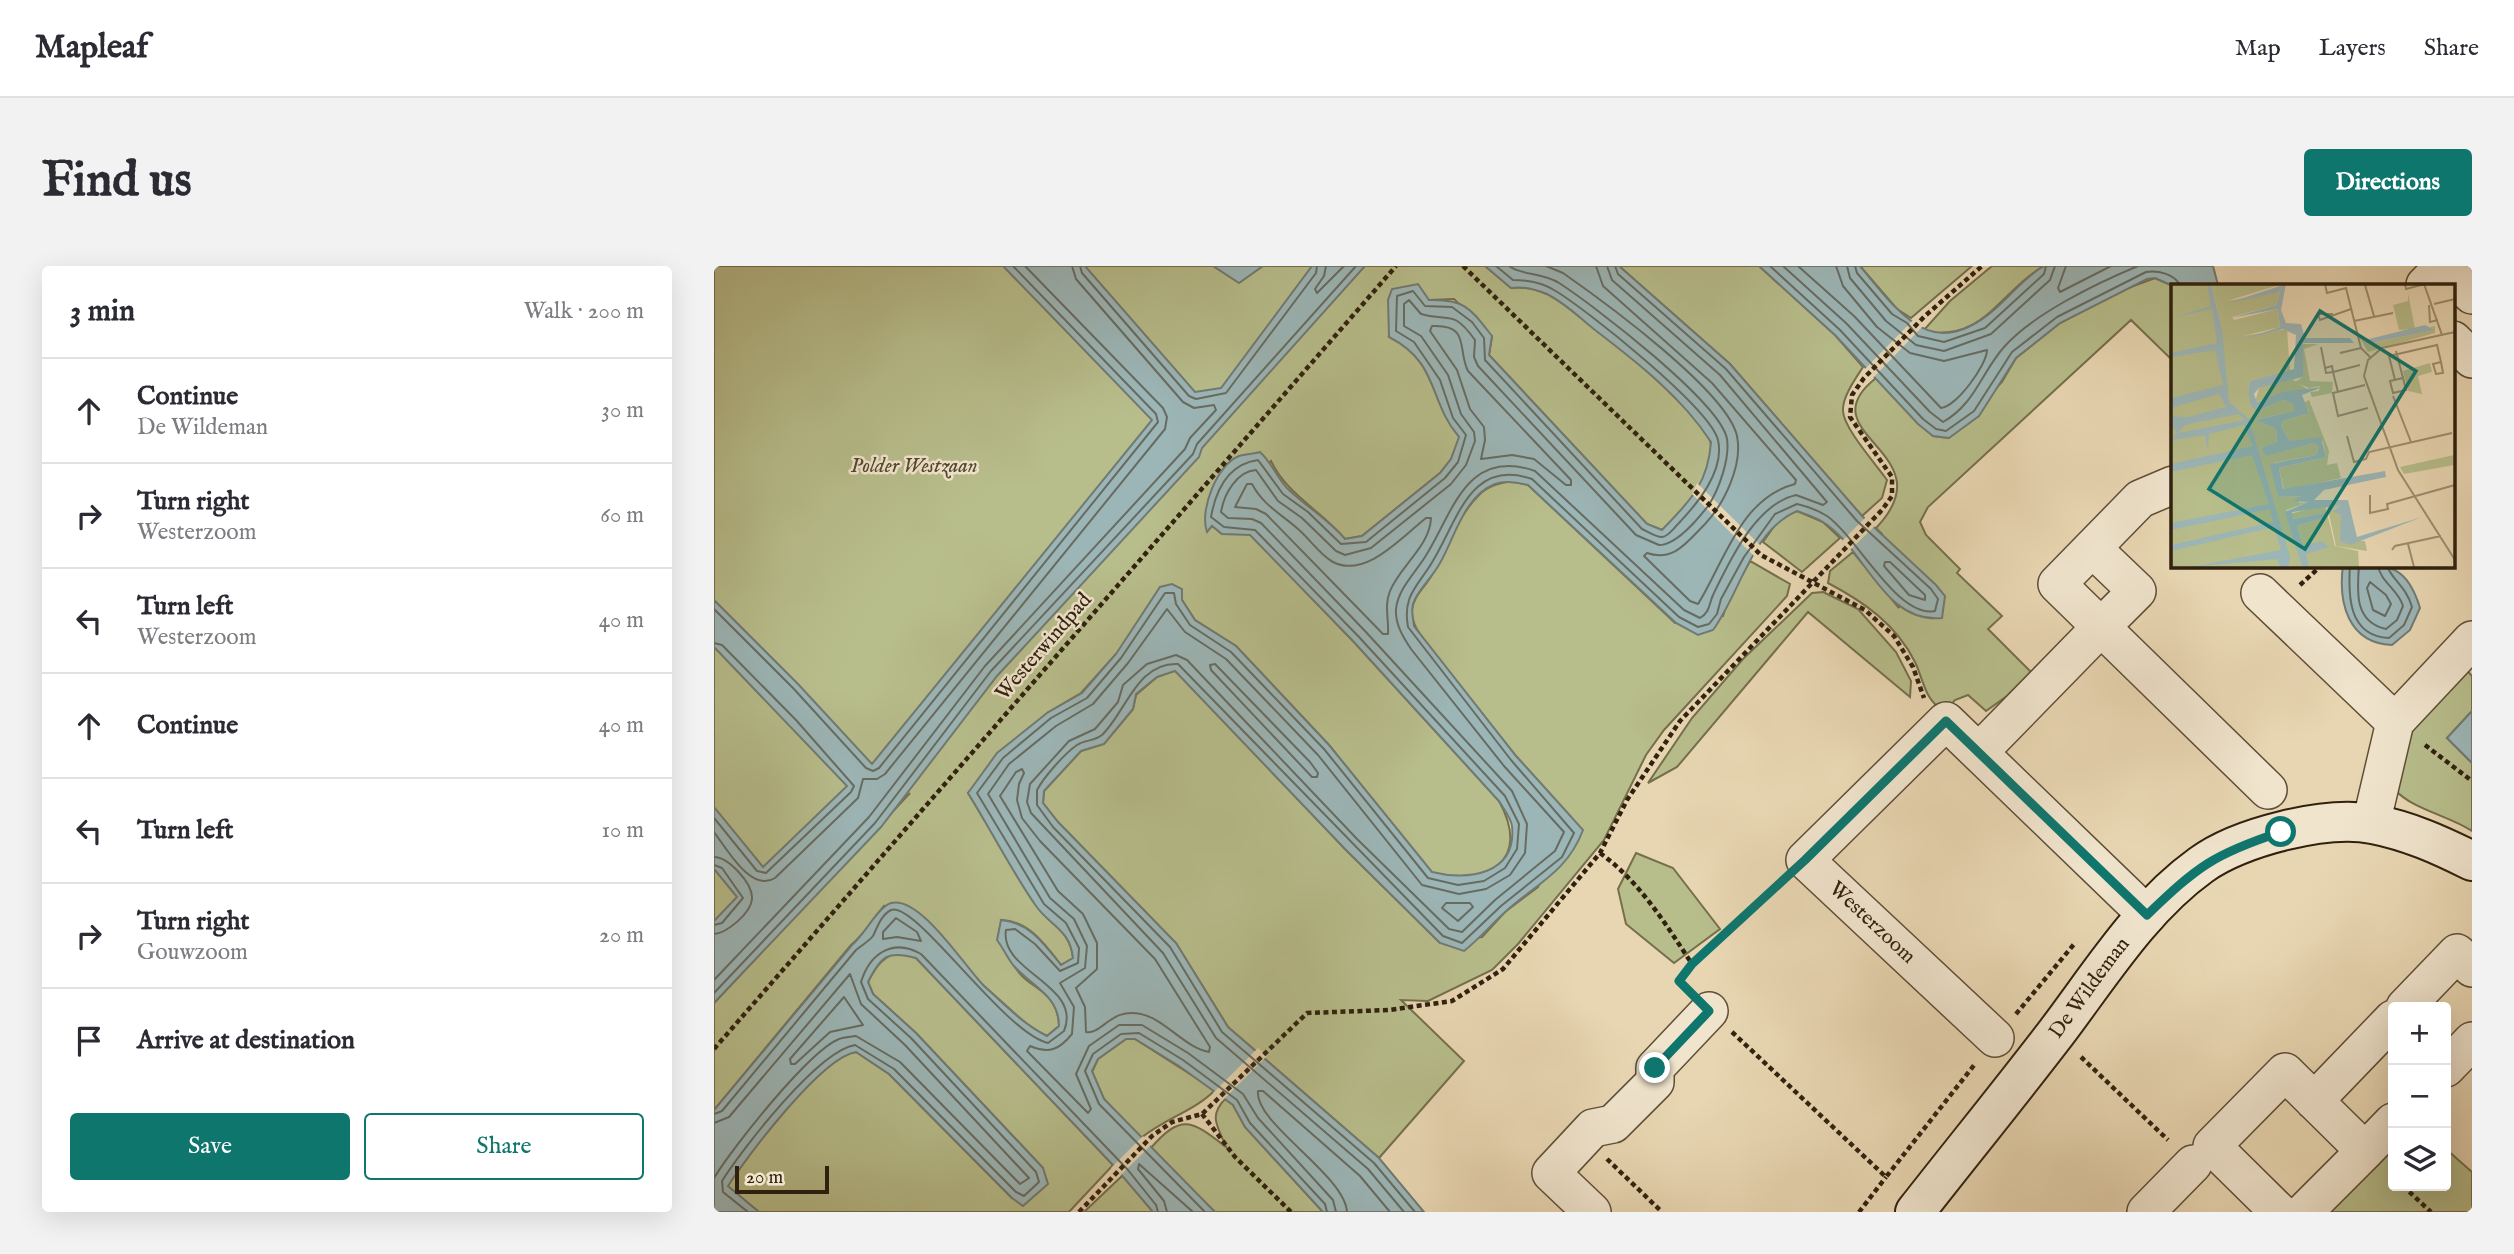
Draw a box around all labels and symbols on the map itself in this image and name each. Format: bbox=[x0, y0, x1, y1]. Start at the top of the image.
inset map bbox=[2171, 284, 2455, 567]
park label: Polder Westzaan bbox=[850, 453, 978, 480]
street label: Westerwindpad bbox=[990, 587, 1099, 706]
route start bbox=[2265, 816, 2296, 847]
street label: Westerzoom bbox=[1823, 876, 1921, 970]
street label: De Wildeman bbox=[2043, 932, 2136, 1044]
route end bbox=[1639, 1052, 1670, 1083]
scale bar bbox=[735, 1163, 830, 1195]

